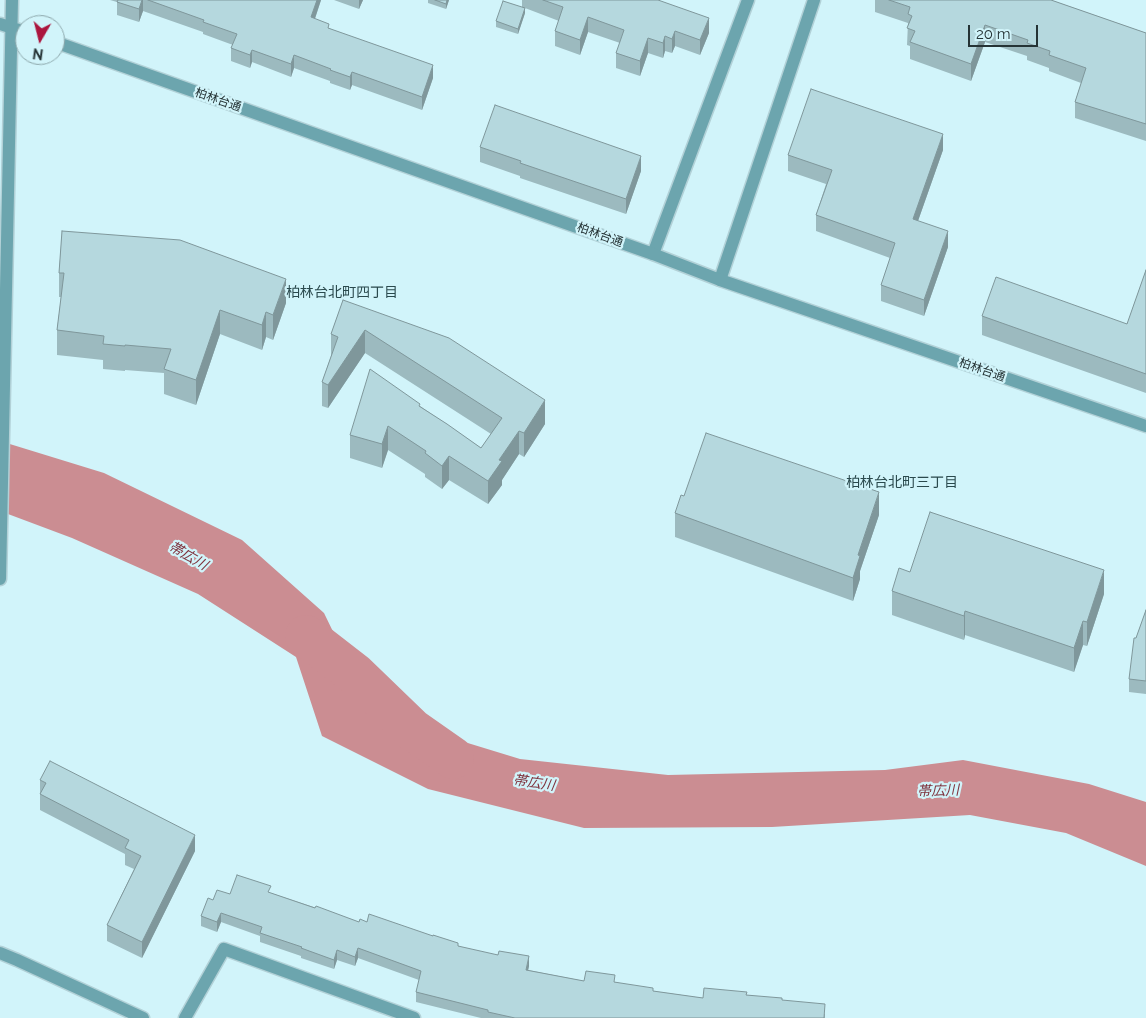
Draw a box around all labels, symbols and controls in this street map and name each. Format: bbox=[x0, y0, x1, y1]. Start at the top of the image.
north arrow bbox=[15, 15, 65, 65]
scale bar bbox=[971, 15, 1041, 47]
text: 20 m bbox=[976, 25, 1011, 43]
text: N bbox=[32, 45, 44, 63]
street label: 柏林台通 bbox=[193, 85, 243, 115]
street label: 柏林台通 bbox=[575, 220, 625, 250]
district label: 柏林台北町四丁目 bbox=[286, 285, 398, 301]
street label: 柏林台通 bbox=[957, 355, 1007, 385]
district label: 柏林台北町三丁目 bbox=[846, 475, 958, 491]
water label: 帯広川 bbox=[166, 538, 210, 574]
water label: 帯広川 bbox=[512, 772, 556, 794]
water label: 帯広川 bbox=[917, 782, 959, 800]

